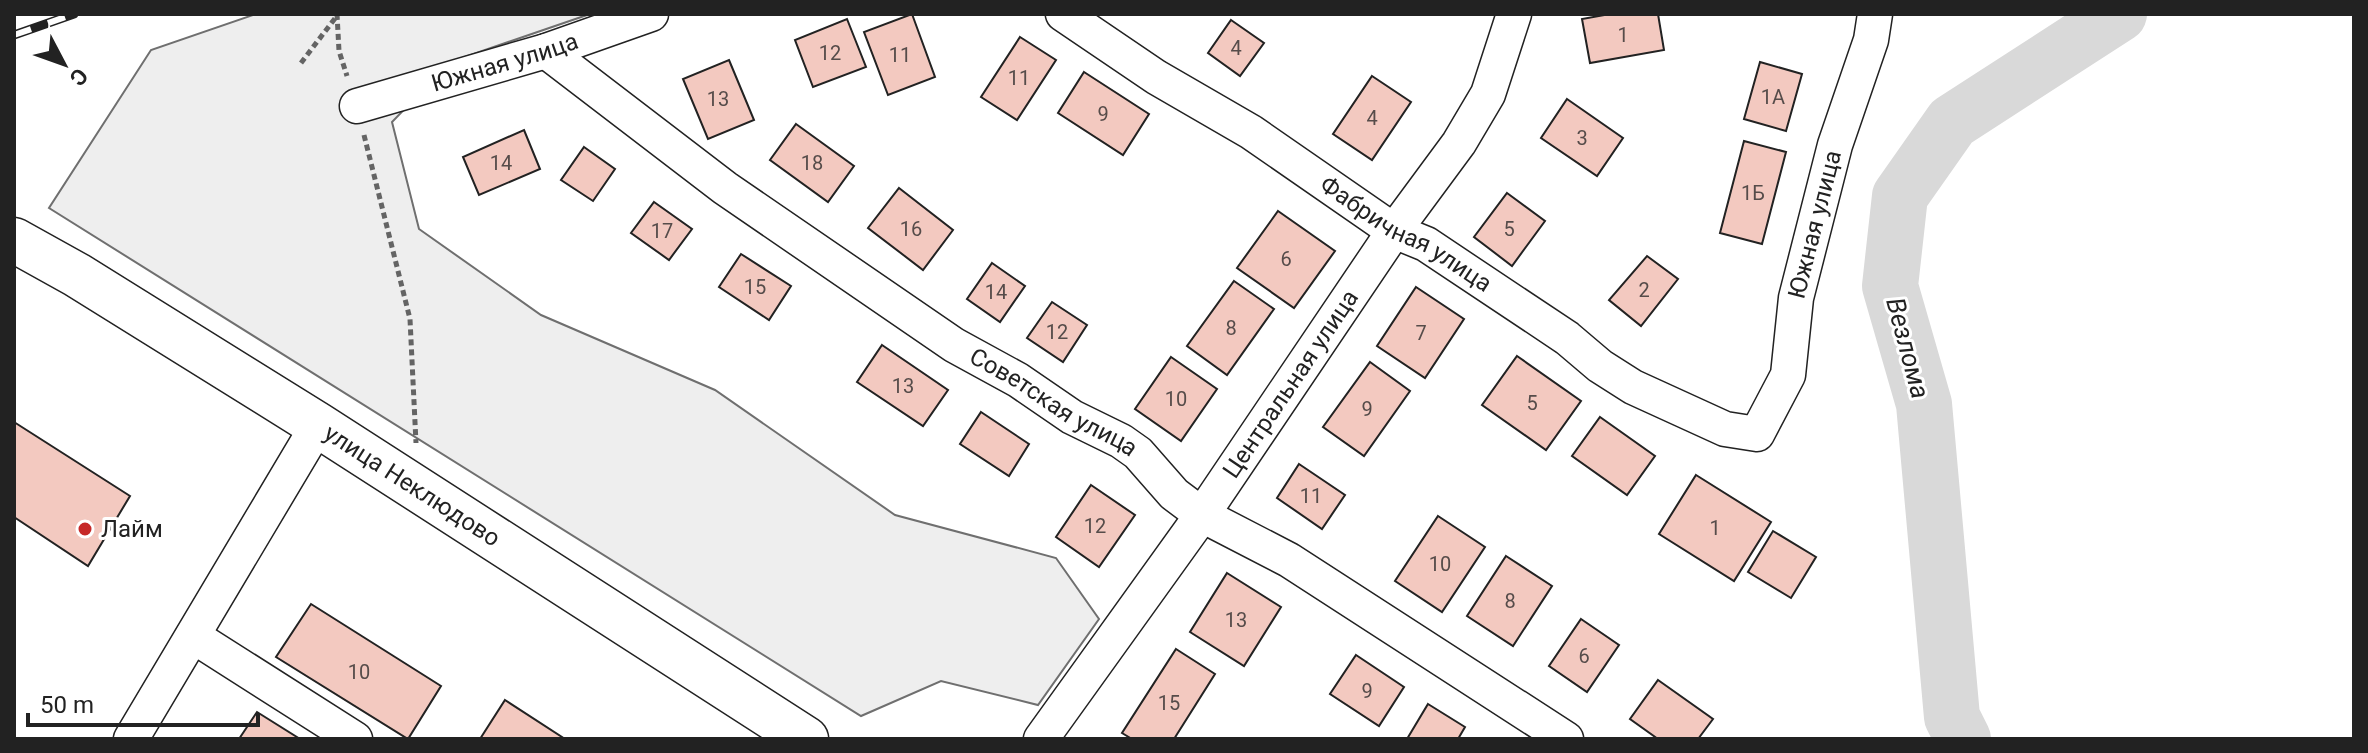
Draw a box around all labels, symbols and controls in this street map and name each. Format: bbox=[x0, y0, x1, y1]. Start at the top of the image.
house number: 1 bbox=[1617, 23, 1629, 47]
north arrow bbox=[24, 24, 104, 104]
street label: Южная улица bbox=[428, 27, 582, 98]
house number: 4 bbox=[1230, 36, 1242, 60]
house number: 12 bbox=[819, 41, 841, 65]
house number: 11 bbox=[889, 43, 911, 67]
text: С bbox=[65, 63, 93, 90]
house number: 11 bbox=[1008, 66, 1030, 90]
house number: 1А bbox=[1761, 85, 1785, 109]
house number: 13 bbox=[707, 87, 729, 111]
house number: 9 bbox=[1097, 102, 1109, 126]
house number: 4 bbox=[1366, 106, 1378, 130]
house number: 3 bbox=[1576, 126, 1588, 150]
street label: Южная улица bbox=[1782, 147, 1847, 301]
house number: 14 bbox=[490, 151, 512, 175]
house number: 18 bbox=[801, 151, 823, 175]
street label: Фабричная улица bbox=[1315, 170, 1497, 298]
house number: 1Б bbox=[1741, 181, 1765, 205]
house number: 16 bbox=[900, 217, 922, 241]
house number: 5 bbox=[1503, 217, 1515, 241]
house number: 17 bbox=[651, 219, 673, 243]
house number: 6 bbox=[1280, 247, 1292, 271]
house number: 15 bbox=[744, 275, 766, 299]
house number: 2 bbox=[1638, 278, 1650, 302]
house number: 14 bbox=[985, 280, 1007, 304]
street label: Центральная улица bbox=[1217, 285, 1364, 483]
water label: Везлома bbox=[1880, 294, 1936, 402]
house number: 8 bbox=[1225, 316, 1237, 340]
house number: 12 bbox=[1046, 320, 1068, 344]
house number: 7 bbox=[1415, 321, 1427, 345]
street label: Советская улица bbox=[965, 342, 1143, 462]
house number: 13 bbox=[892, 374, 914, 398]
house number: 10 bbox=[1165, 387, 1187, 411]
house number: 5 bbox=[1526, 391, 1538, 415]
house number: 9 bbox=[1361, 397, 1373, 421]
street label: улица Неклюдово bbox=[319, 419, 505, 552]
house number: 11 bbox=[1300, 484, 1322, 508]
house number: 12 bbox=[1084, 514, 1106, 538]
place label: Лайм bbox=[101, 515, 163, 543]
house number: 1 bbox=[1709, 516, 1721, 540]
marker: Лайм bbox=[76, 520, 94, 538]
house number: 10 bbox=[1429, 552, 1451, 576]
house number: 8 bbox=[1504, 589, 1516, 613]
house number: 13 bbox=[1225, 608, 1247, 632]
house number: 6 bbox=[1578, 644, 1590, 668]
house number: 10 bbox=[348, 660, 370, 684]
scale bar bbox=[28, 677, 258, 727]
house number: 9 bbox=[1361, 679, 1373, 703]
text: 50 m bbox=[40, 691, 94, 719]
house number: 15 bbox=[1158, 691, 1180, 715]

